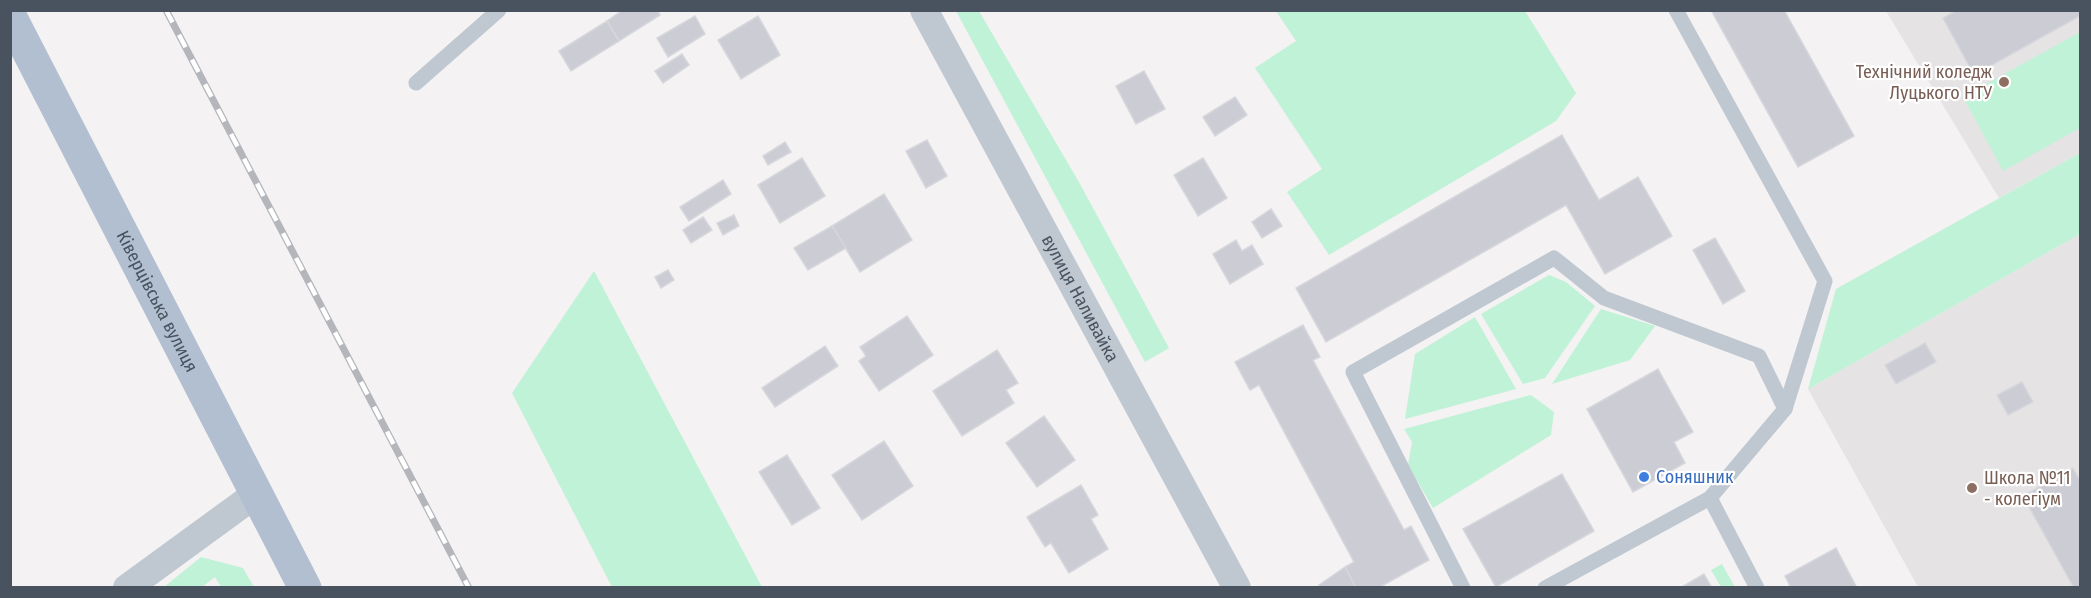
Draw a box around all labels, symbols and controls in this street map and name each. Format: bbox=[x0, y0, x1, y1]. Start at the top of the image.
place label: Технічний коледж Луцького НТУ bbox=[1856, 61, 1992, 104]
marker: Технічний коледж Луцького НТУ bbox=[1997, 75, 2011, 89]
street label: Ківерцівська вулиця bbox=[112, 227, 203, 376]
street label: вулиця Наливайка bbox=[1037, 231, 1124, 366]
place label: Соняшник bbox=[1656, 466, 1734, 488]
place label: Школа №11 - колегіум bbox=[1984, 467, 2071, 510]
marker: Соняшник bbox=[1637, 470, 1651, 484]
marker: Школа №11 - колегіум bbox=[1965, 481, 1979, 495]

